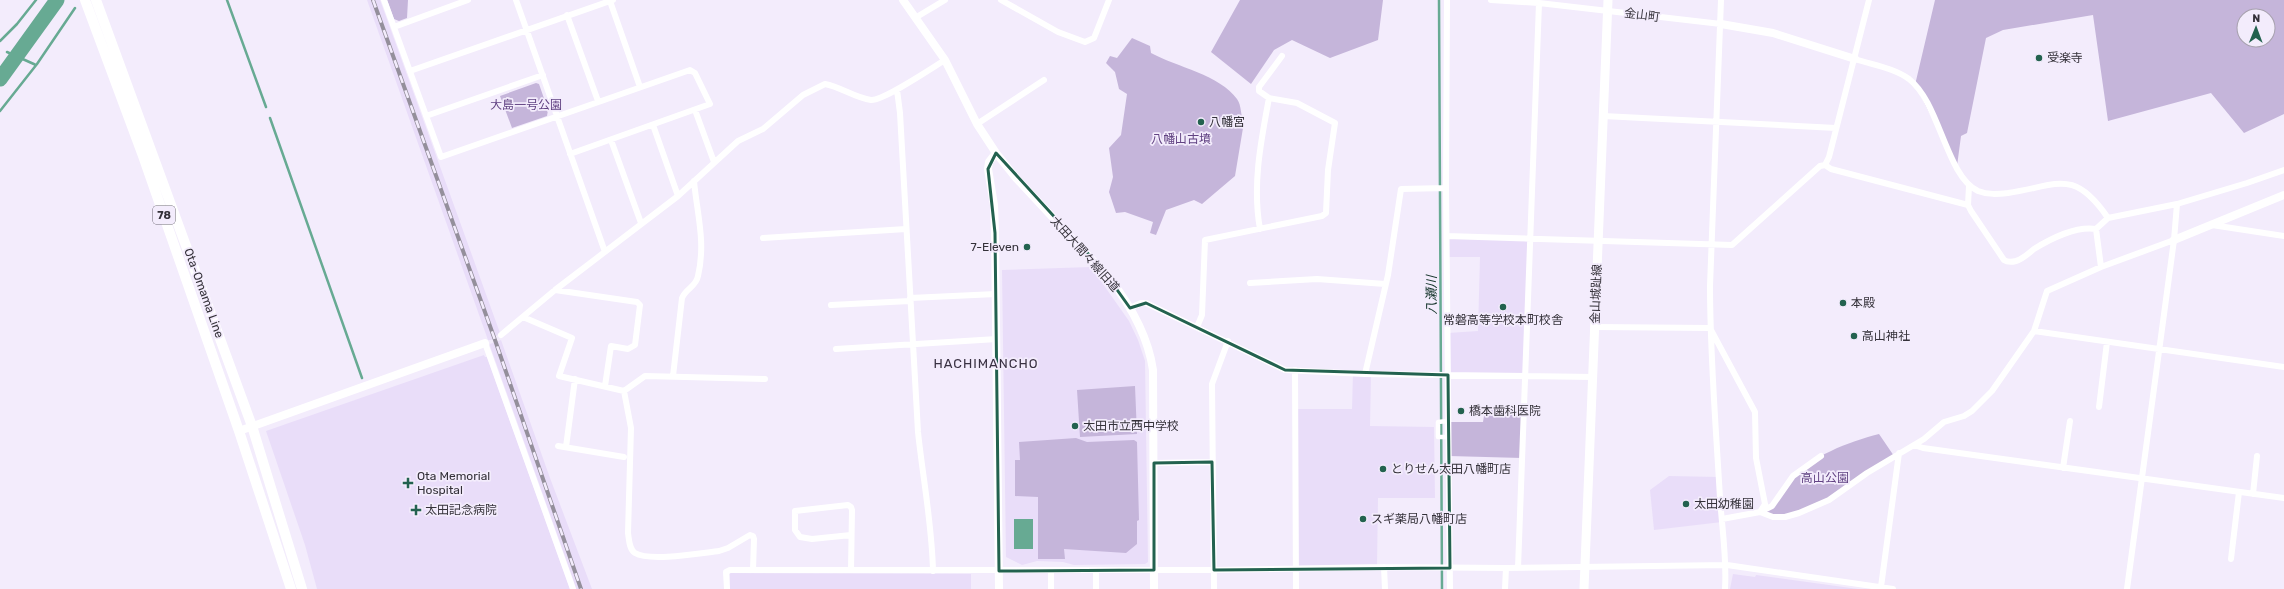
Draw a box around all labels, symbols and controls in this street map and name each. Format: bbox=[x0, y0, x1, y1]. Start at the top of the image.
street label: 金山町 bbox=[1623, 6, 1661, 24]
north arrow bbox=[2236, 8, 2276, 48]
text: N bbox=[2252, 12, 2260, 25]
place label: 受楽寺 bbox=[2047, 51, 2083, 65]
marker: 受楽寺 bbox=[2034, 53, 2044, 63]
park label: 大島一号公園 bbox=[490, 98, 562, 112]
place label: 八幡宮 bbox=[1209, 115, 1245, 129]
marker: 八幡宮 bbox=[1196, 117, 1206, 127]
park label: 八幡山古墳 bbox=[1151, 132, 1211, 146]
road number: 78 bbox=[153, 206, 175, 224]
street label: 太田大間々線旧道 bbox=[1048, 214, 1122, 294]
place label: 7-Eleven bbox=[970, 240, 1019, 254]
marker: 7-Eleven bbox=[1022, 242, 1032, 252]
street label: Ota-Omama Line bbox=[181, 246, 227, 340]
street label: 金山城趾線 bbox=[1588, 264, 1604, 324]
water label: 八瀬川 bbox=[1424, 274, 1439, 315]
place label: 本殿 bbox=[1851, 296, 1875, 310]
marker: 本殿 bbox=[1838, 298, 1848, 308]
marker: 常磐高等学校本町校舎 bbox=[1498, 302, 1508, 312]
place label: 常磐高等学校本町校舎 bbox=[1443, 313, 1563, 327]
place label: 高山神社 bbox=[1862, 329, 1910, 343]
marker: 高山神社 bbox=[1849, 331, 1859, 341]
district label: HACHIMANCHO bbox=[933, 356, 1039, 371]
place label: 橋本歯科医院 bbox=[1469, 404, 1541, 418]
marker: 橋本歯科医院 bbox=[1456, 406, 1466, 416]
place label: 太田市立西中学校 bbox=[1083, 419, 1179, 433]
marker: 太田市立西中学校 bbox=[1070, 421, 1080, 431]
place label: とりせん太田八幡町店 bbox=[1391, 462, 1511, 476]
marker: とりせん太田八幡町店 bbox=[1378, 464, 1388, 474]
place label: Ota Memorial Hospital bbox=[417, 469, 490, 497]
park label: 高山公園 bbox=[1801, 471, 1849, 485]
marker: Ota Memorial Hospital bbox=[402, 477, 414, 489]
place label: 太田幼稚園 bbox=[1694, 497, 1754, 511]
marker: 太田幼稚園 bbox=[1681, 499, 1691, 509]
place label: 太田記念病院 bbox=[425, 503, 497, 517]
marker: 太田記念病院 bbox=[410, 504, 422, 516]
place label: スギ薬局八幡町店 bbox=[1371, 512, 1467, 526]
marker: スギ薬局八幡町店 bbox=[1358, 514, 1368, 524]

